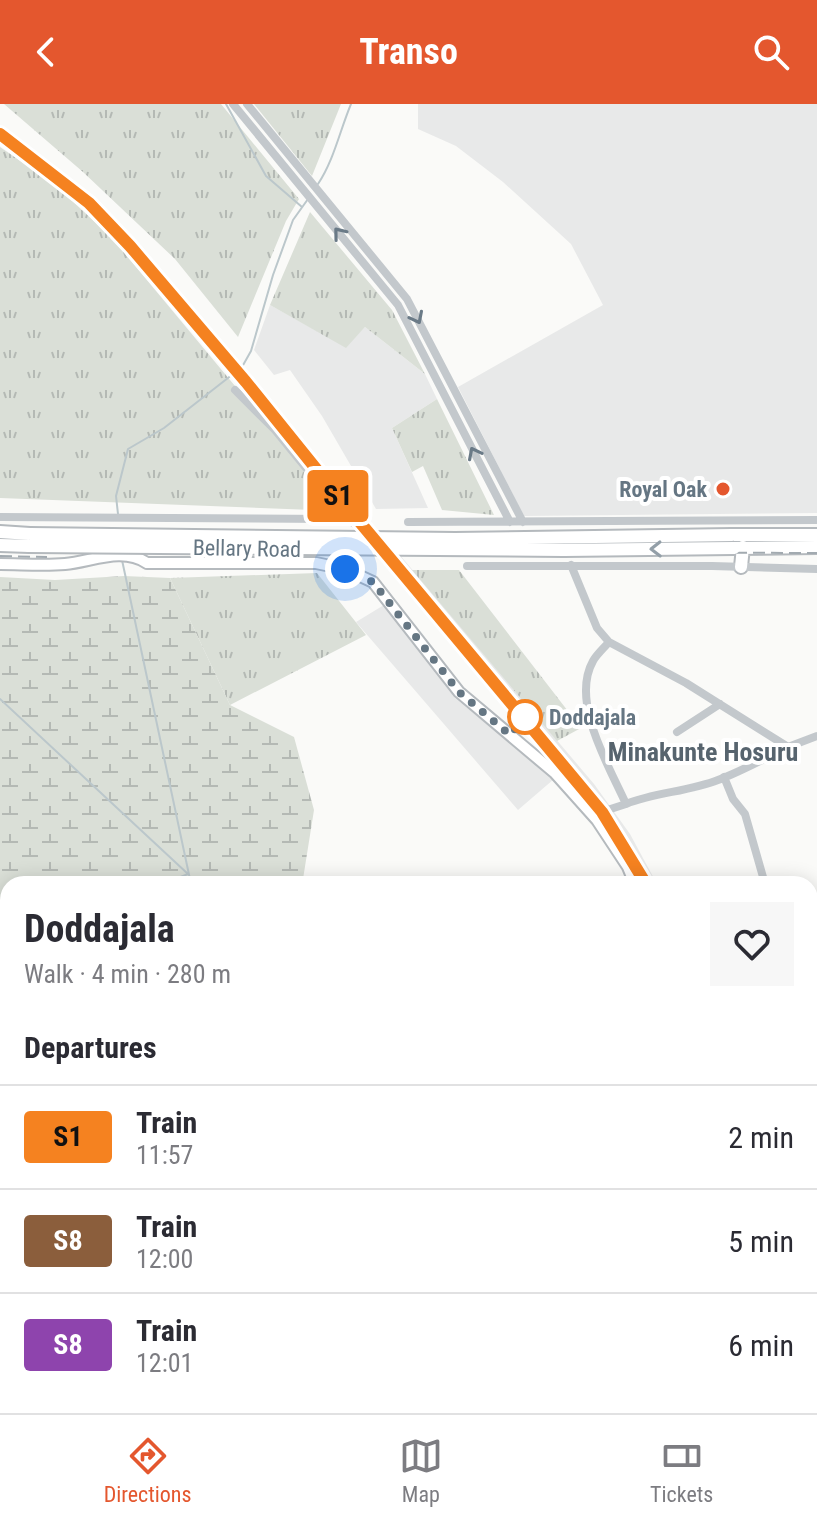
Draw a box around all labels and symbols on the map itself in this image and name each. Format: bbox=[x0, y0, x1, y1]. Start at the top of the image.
one-way arrow bbox=[334, 227, 348, 242]
one-way arrow bbox=[408, 310, 423, 324]
one-way arrow bbox=[469, 446, 484, 461]
line badge: S1 bbox=[302, 470, 374, 522]
place label: Royal Oak bbox=[619, 477, 707, 502]
marker: Royal Oak bbox=[714, 480, 732, 498]
street label: Bellary Road bbox=[193, 535, 301, 562]
one-way arrow bbox=[649, 540, 662, 558]
your location bbox=[325, 549, 365, 589]
marker: Doddajala bbox=[508, 700, 542, 734]
place label: Doddajala bbox=[549, 705, 636, 730]
district label: Minakunte Hosuru bbox=[608, 737, 798, 767]

